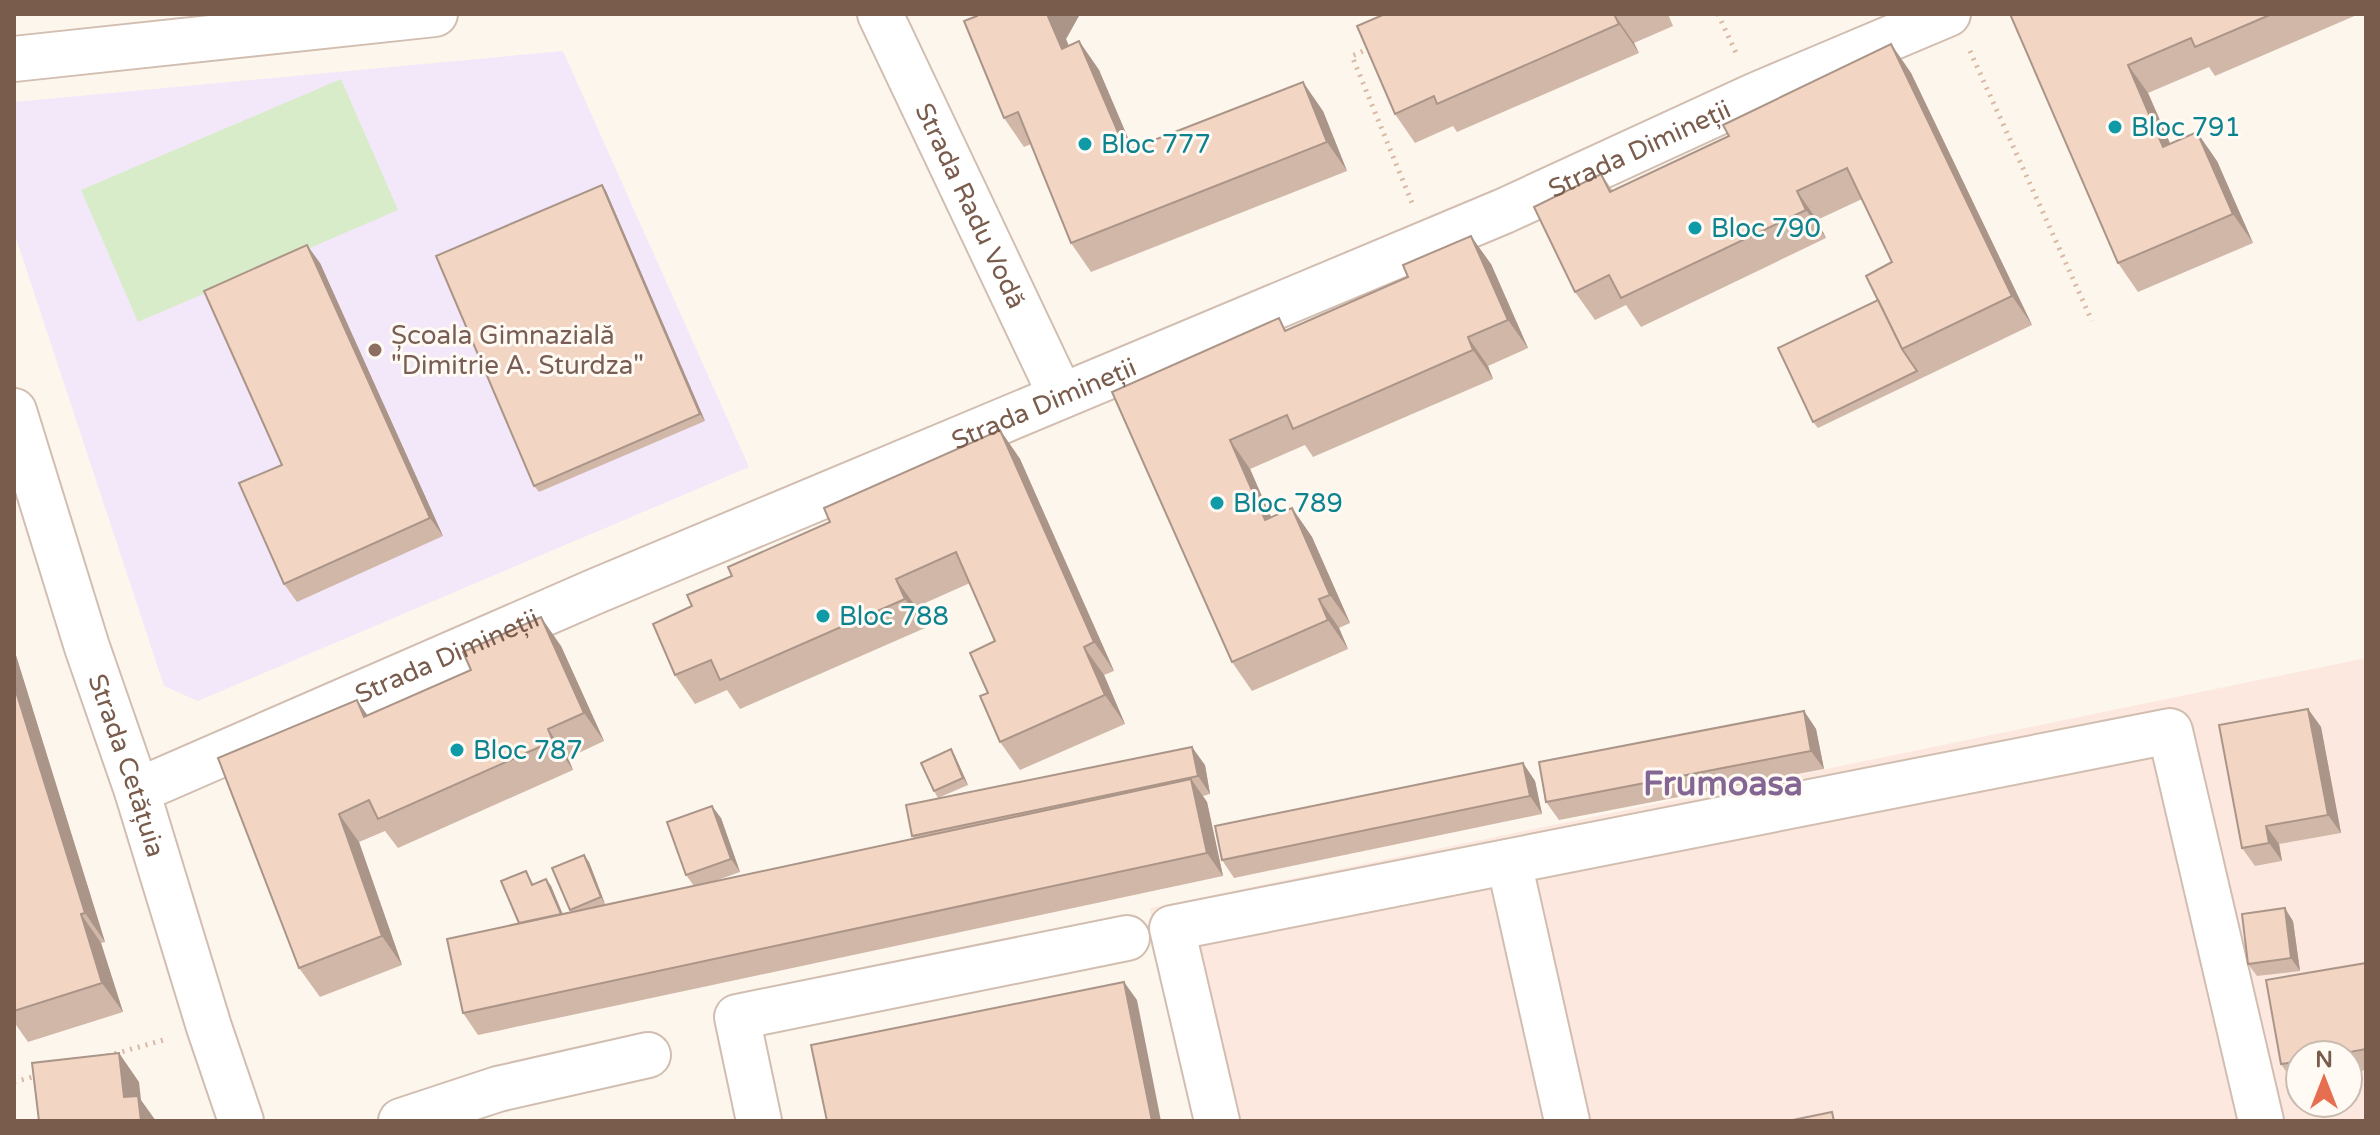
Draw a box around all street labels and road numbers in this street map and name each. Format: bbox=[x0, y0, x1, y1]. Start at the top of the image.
street label: Strada Dimineții bbox=[1543, 94, 1736, 204]
street label: Strada Radu Vodă bbox=[908, 98, 1032, 313]
street label: Strada Dimineții bbox=[947, 352, 1141, 456]
street label: Strada Dimineții bbox=[350, 603, 544, 710]
street label: Strada Cetățuia bbox=[82, 670, 171, 861]

